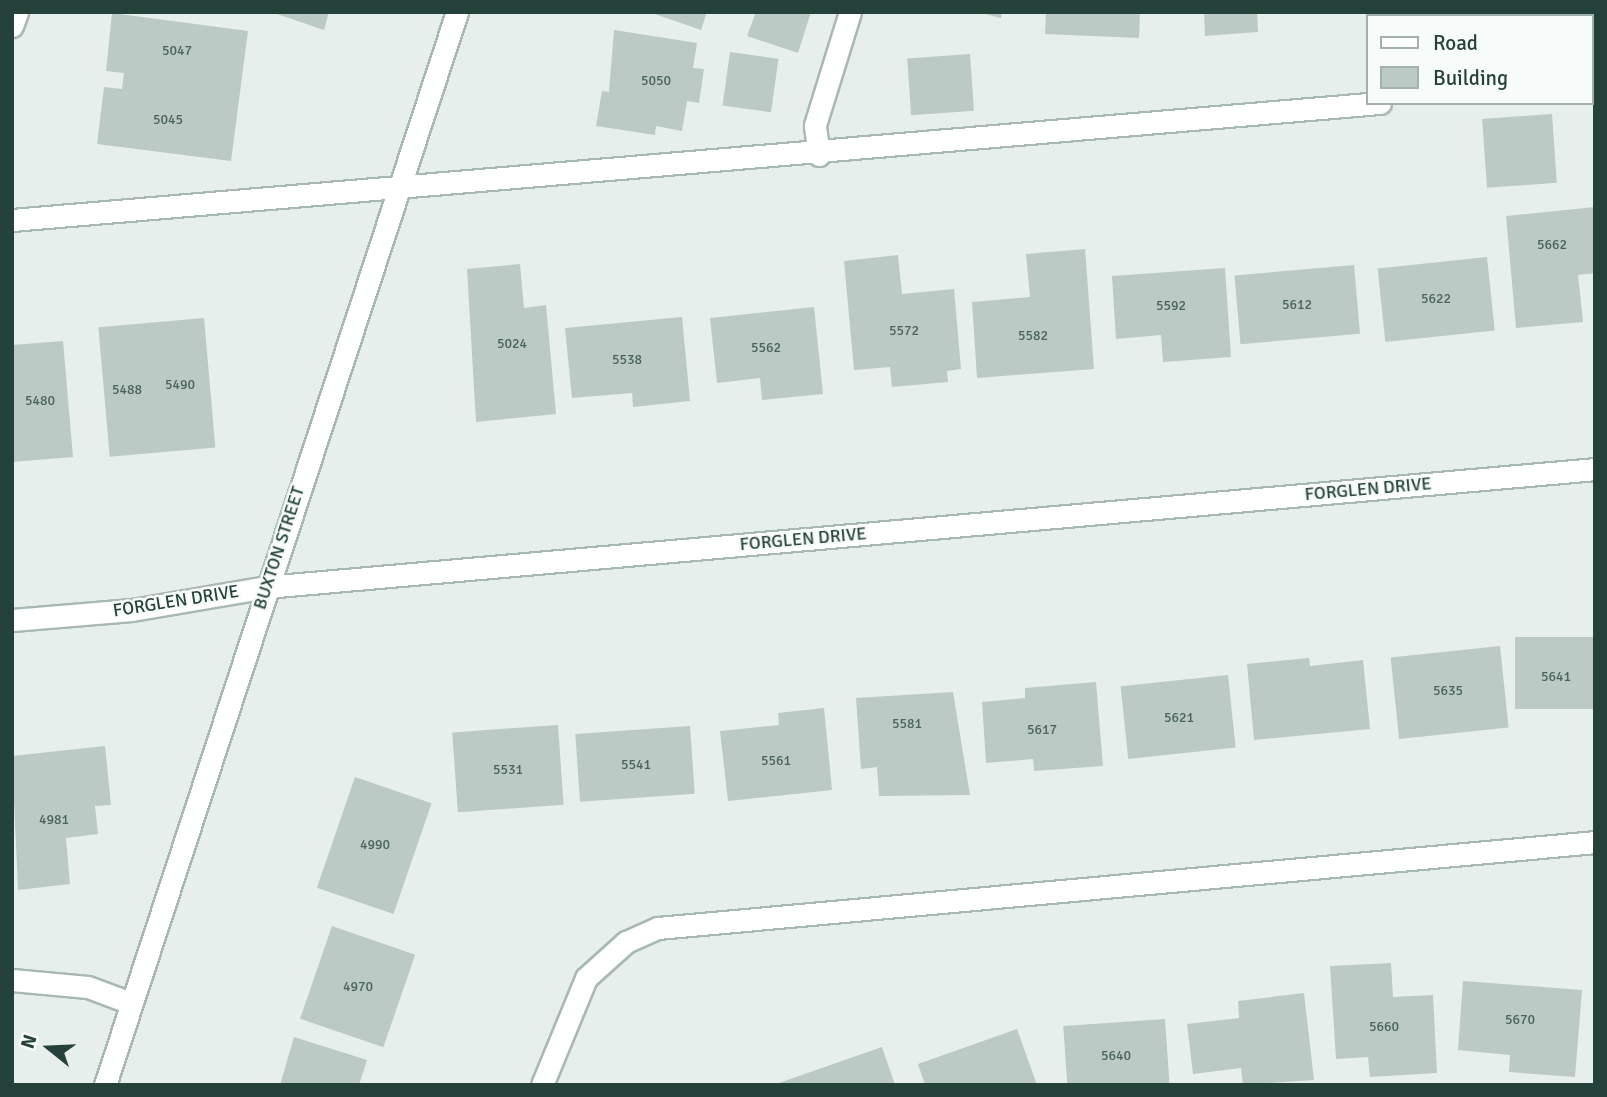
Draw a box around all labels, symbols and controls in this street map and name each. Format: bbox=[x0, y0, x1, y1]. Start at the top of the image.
legend bbox=[1366, 14, 1593, 105]
text: Road bbox=[1433, 30, 1478, 56]
house number: 5047 bbox=[162, 43, 192, 59]
text: Building bbox=[1433, 65, 1508, 91]
house number: 5050 bbox=[641, 73, 671, 89]
house number: 5045 bbox=[153, 112, 183, 128]
house number: 5662 bbox=[1537, 237, 1567, 253]
house number: 5622 bbox=[1421, 291, 1451, 307]
house number: 5612 bbox=[1282, 297, 1312, 313]
house number: 5592 bbox=[1156, 298, 1186, 314]
house number: 5572 bbox=[889, 323, 919, 339]
house number: 5582 bbox=[1018, 328, 1048, 344]
house number: 5024 bbox=[497, 336, 527, 352]
house number: 5562 bbox=[751, 340, 781, 356]
house number: 5538 bbox=[612, 352, 642, 368]
house number: 5490 bbox=[165, 377, 195, 393]
house number: 5488 bbox=[112, 382, 142, 398]
house number: 5480 bbox=[25, 393, 55, 409]
street label: FORGLEN DRIVE bbox=[1304, 473, 1432, 505]
street label: BUXTON STREET bbox=[249, 484, 309, 612]
street label: FORGLEN DRIVE bbox=[739, 523, 867, 555]
street label: FORGLEN DRIVE bbox=[112, 580, 240, 622]
house number: 5641 bbox=[1541, 669, 1571, 685]
house number: 5635 bbox=[1433, 683, 1463, 699]
house number: 5621 bbox=[1164, 710, 1194, 726]
house number: 5581 bbox=[892, 716, 922, 732]
house number: 5617 bbox=[1027, 722, 1057, 738]
house number: 5561 bbox=[761, 753, 791, 769]
house number: 5541 bbox=[621, 757, 651, 773]
house number: 5531 bbox=[493, 762, 523, 778]
house number: 4981 bbox=[39, 812, 69, 828]
house number: 4990 bbox=[360, 837, 390, 853]
house number: 4970 bbox=[343, 979, 373, 995]
house number: 5670 bbox=[1505, 1012, 1535, 1028]
north arrow bbox=[14, 1013, 84, 1083]
house number: 5660 bbox=[1369, 1019, 1399, 1035]
text: N bbox=[16, 1032, 42, 1052]
house number: 5640 bbox=[1101, 1048, 1131, 1064]

